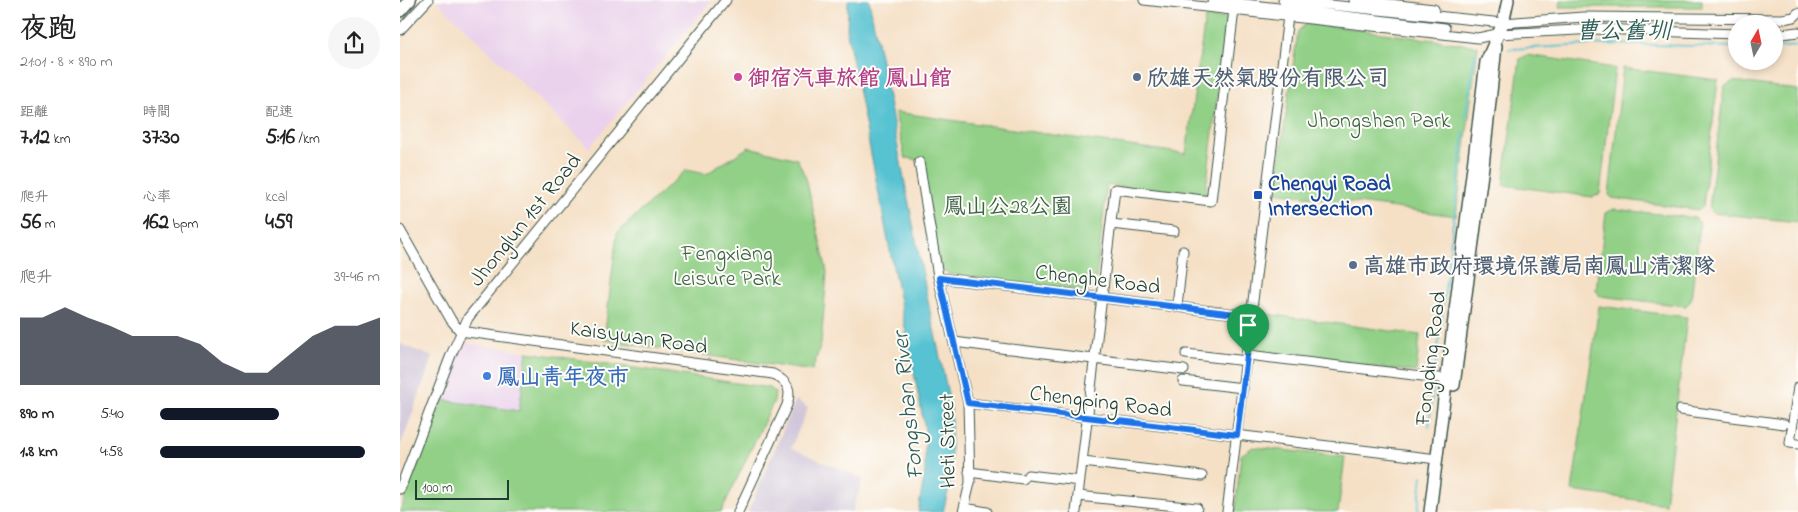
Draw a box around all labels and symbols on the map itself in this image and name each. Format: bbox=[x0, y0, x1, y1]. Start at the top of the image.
water label: 曹公舊圳 bbox=[1575, 15, 1674, 50]
north arrow bbox=[1728, 15, 1782, 70]
place label: 御宿汽車旅館 鳳山館 bbox=[748, 64, 952, 96]
place label: 欣雄天然氣股份有限公司 bbox=[1147, 64, 1389, 96]
marker: 御宿汽車旅館 鳳山館 bbox=[732, 71, 744, 83]
marker: 欣雄天然氣股份有限公司 bbox=[1131, 71, 1143, 83]
park label: Jhongshan Park bbox=[1307, 106, 1451, 139]
street label: Jhonglun 1st Road bbox=[462, 147, 591, 295]
place label: Chengyi Road Intersection bbox=[1268, 169, 1391, 226]
marker: Chengyi Road Intersection bbox=[1252, 189, 1264, 201]
park label: 鳳山公28公園 bbox=[943, 192, 1073, 224]
park label: Fengxiang Leisure Park bbox=[673, 239, 781, 296]
place label: 高雄市政府環境保護局南鳳山清潔隊 bbox=[1363, 252, 1715, 284]
street label: Chenghe Road bbox=[1033, 257, 1162, 306]
marker: 高雄市政府環境保護局南鳳山清潔隊 bbox=[1347, 259, 1359, 271]
street label: Fongding Road bbox=[1408, 289, 1457, 428]
pin bbox=[1227, 304, 1269, 355]
street label: Kaisyuan Road bbox=[568, 313, 709, 365]
water label: Fongshan River bbox=[884, 327, 935, 482]
place label: 鳳山青年夜市 bbox=[497, 363, 629, 395]
marker: 鳳山青年夜市 bbox=[481, 370, 493, 382]
street label: Chengping Road bbox=[1028, 378, 1174, 429]
street label: Heti Street bbox=[932, 393, 966, 489]
scale bar bbox=[415, 477, 509, 500]

